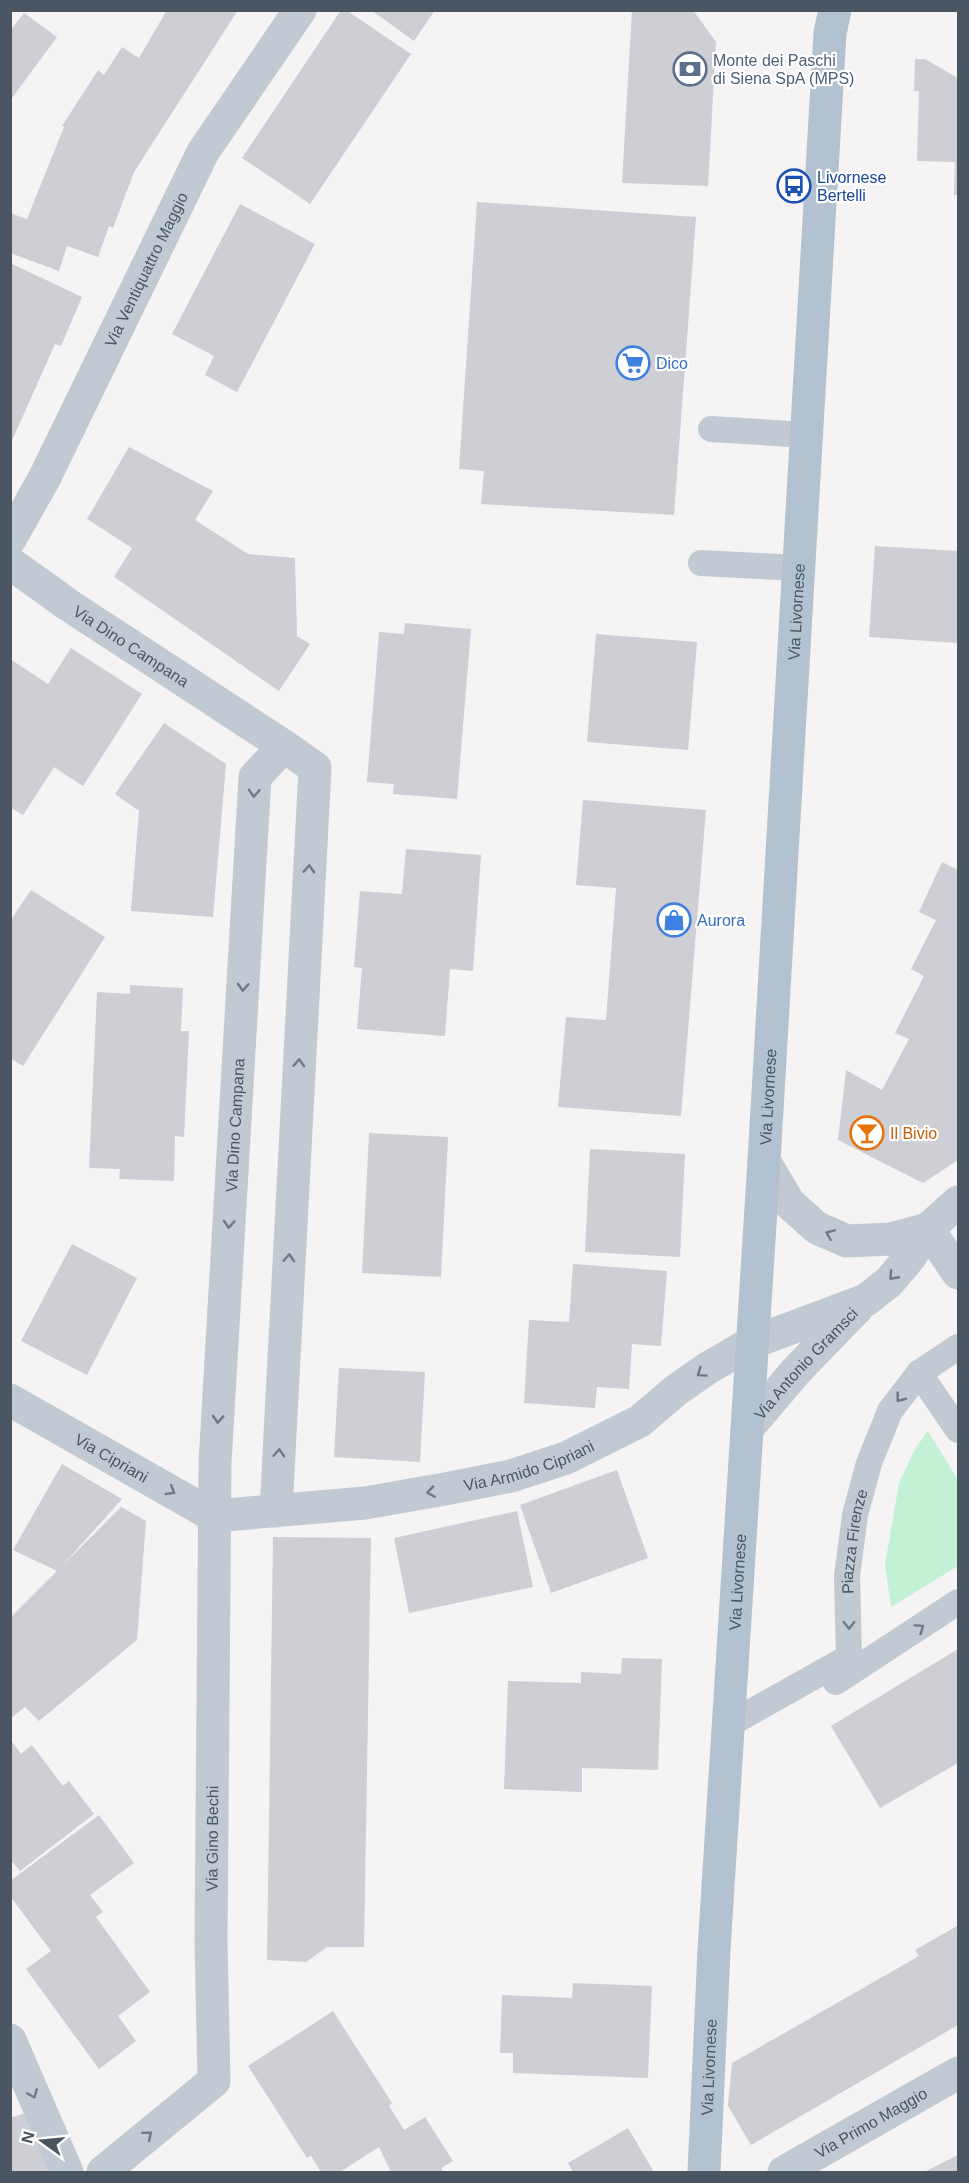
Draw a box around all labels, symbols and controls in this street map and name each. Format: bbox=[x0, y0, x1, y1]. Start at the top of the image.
bank icon: Monte dei Paschi di Siena SpA (MPS) bbox=[672, 51, 708, 87]
place label: Monte dei Paschi di Siena SpA (MPS) bbox=[713, 52, 854, 87]
bus stop icon: Livornese Bertelli bbox=[776, 168, 812, 204]
place label: Livornese Bertelli bbox=[817, 169, 886, 204]
street label: Via Ventiquattro Maggio bbox=[102, 190, 191, 350]
supermarket icon: Dico bbox=[615, 345, 651, 381]
place label: Dico bbox=[656, 355, 688, 372]
street label: Via Livornese bbox=[785, 563, 808, 661]
street label: Via Dino Campana bbox=[70, 603, 192, 690]
one-way arrow bbox=[248, 788, 261, 797]
one-way arrow bbox=[303, 864, 316, 873]
shop icon: Aurora bbox=[656, 902, 692, 938]
place label: Aurora bbox=[697, 912, 745, 929]
one-way arrow bbox=[236, 983, 249, 992]
street label: Via Livornese bbox=[757, 1048, 780, 1146]
street label: Via Dino Campana bbox=[223, 1058, 248, 1193]
one-way arrow bbox=[293, 1059, 306, 1068]
bar icon: Il Bivio bbox=[849, 1115, 885, 1151]
place label: Il Bivio bbox=[890, 1125, 937, 1142]
one-way arrow bbox=[223, 1219, 236, 1228]
one-way arrow bbox=[826, 1229, 837, 1241]
one-way arrow bbox=[283, 1254, 296, 1263]
one-way arrow bbox=[889, 1270, 900, 1280]
street label: Via Antonio Gramsci bbox=[751, 1305, 861, 1423]
one-way arrow bbox=[697, 1366, 708, 1377]
one-way arrow bbox=[897, 1392, 908, 1403]
one-way arrow bbox=[212, 1414, 225, 1423]
street label: Via Cipriani bbox=[72, 1431, 151, 1486]
street label: Via Armido Cipriani bbox=[462, 1437, 597, 1494]
one-way arrow bbox=[273, 1448, 286, 1457]
one-way arrow bbox=[164, 1484, 175, 1496]
one-way arrow bbox=[426, 1485, 436, 1497]
street label: Piazza Firenze bbox=[839, 1487, 871, 1594]
street label: Via Livornese bbox=[726, 1533, 749, 1631]
one-way arrow bbox=[843, 1621, 855, 1630]
one-way arrow bbox=[913, 1624, 924, 1635]
street label: Via Gino Bechi bbox=[203, 1786, 221, 1891]
street label: Via Livornese bbox=[699, 2018, 720, 2116]
street label: Via Primo Maggio bbox=[812, 2084, 930, 2162]
one-way arrow bbox=[26, 2088, 38, 2099]
north arrow bbox=[12, 2111, 72, 2171]
text: N bbox=[18, 2129, 38, 2145]
one-way arrow bbox=[141, 2131, 152, 2142]

